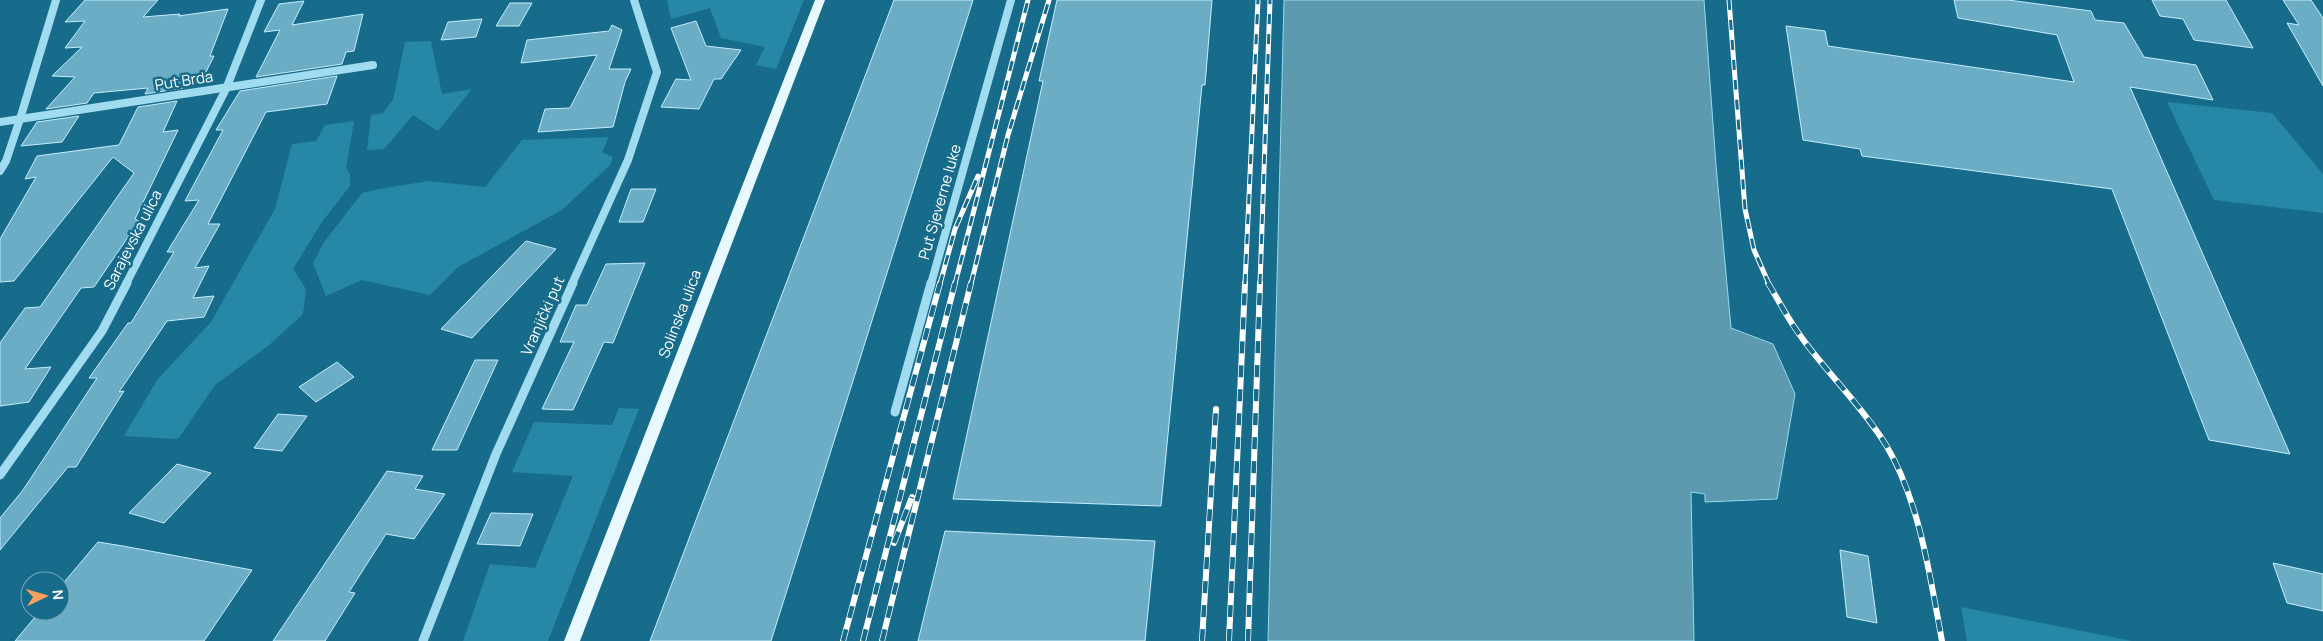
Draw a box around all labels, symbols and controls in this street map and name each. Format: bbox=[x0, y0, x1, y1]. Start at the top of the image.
street label: Put Brda bbox=[153, 66, 215, 95]
street label: Put Sjeverne luke bbox=[913, 142, 966, 262]
street label: Sarajevska ulica bbox=[98, 186, 167, 293]
street label: Solinska ulica bbox=[653, 267, 706, 361]
street label: Vranjički put bbox=[516, 273, 569, 359]
north arrow bbox=[20, 571, 70, 621]
text: N bbox=[49, 589, 68, 601]

